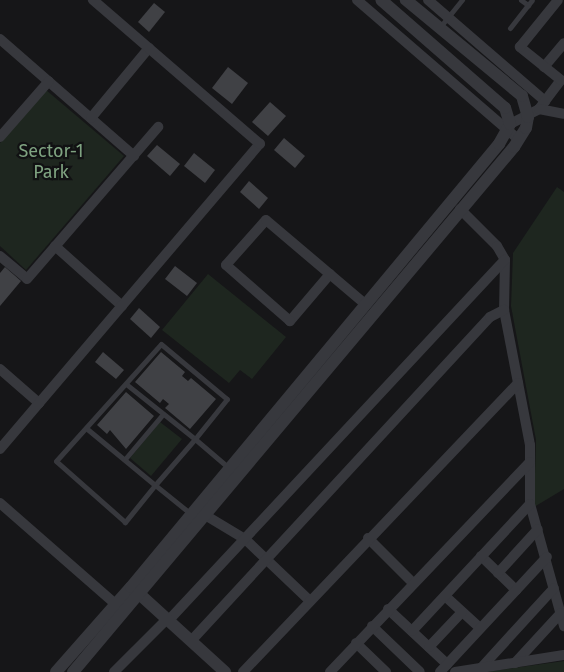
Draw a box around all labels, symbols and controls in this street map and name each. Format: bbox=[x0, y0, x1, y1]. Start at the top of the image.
park label: Sector-1 Park bbox=[18, 141, 84, 183]

